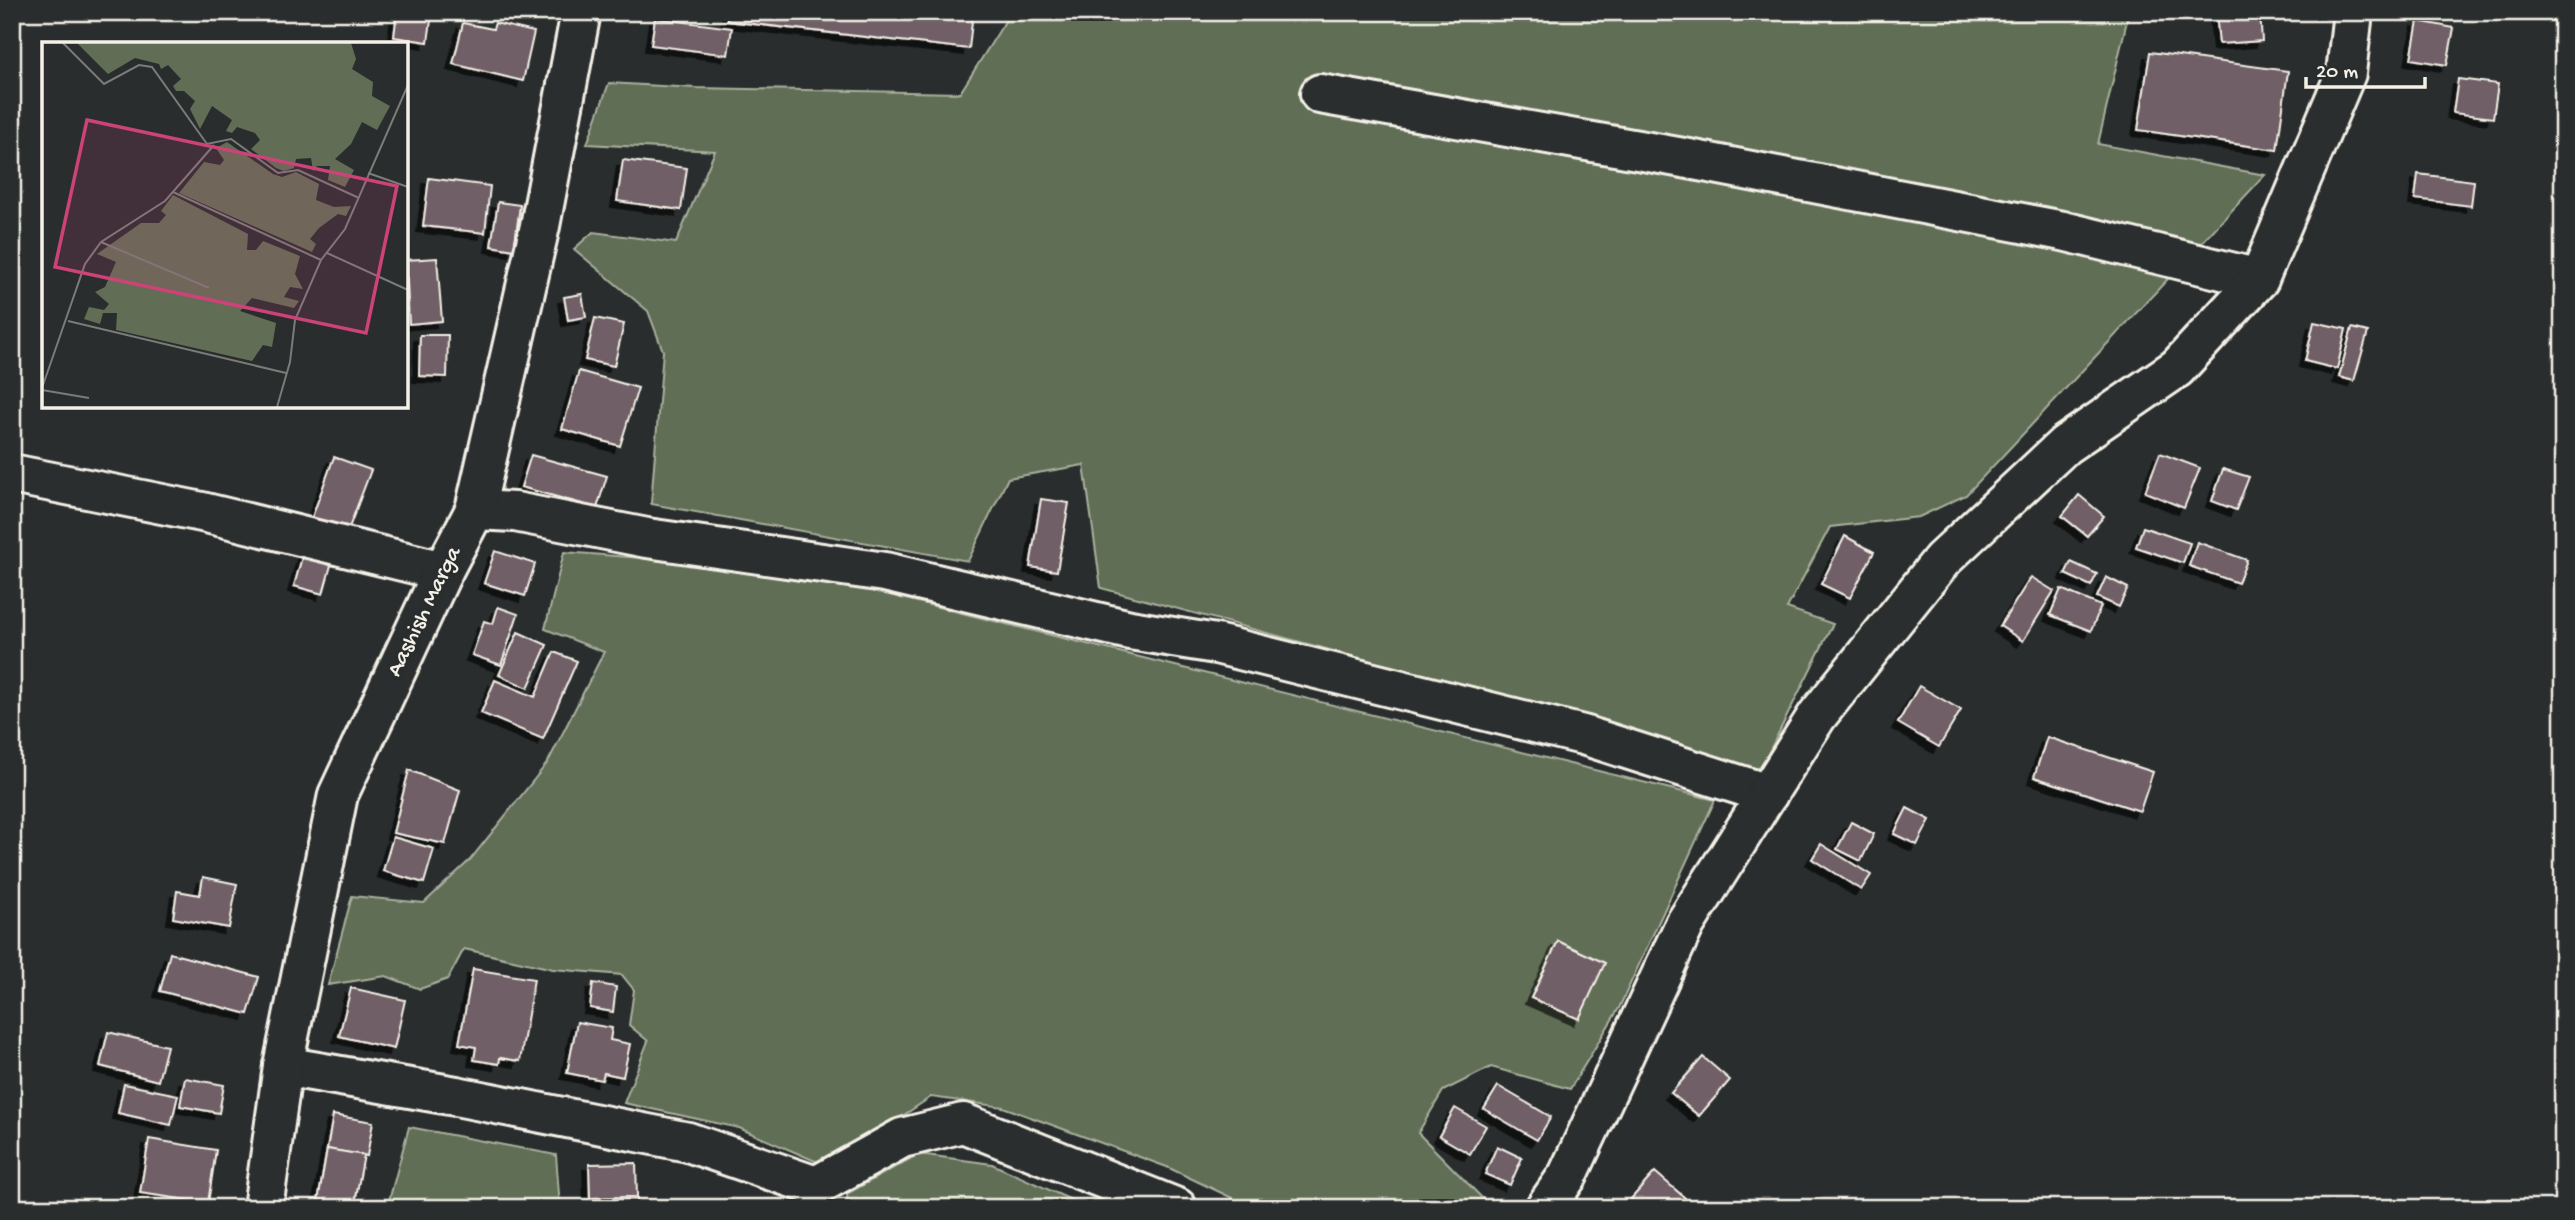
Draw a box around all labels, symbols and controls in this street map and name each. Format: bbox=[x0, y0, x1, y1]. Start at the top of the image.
inset map bbox=[42, 42, 408, 408]
scale bar bbox=[2306, 46, 2424, 90]
text: 20 m bbox=[2316, 61, 2358, 86]
street label: Aashish Marga bbox=[382, 542, 469, 681]

